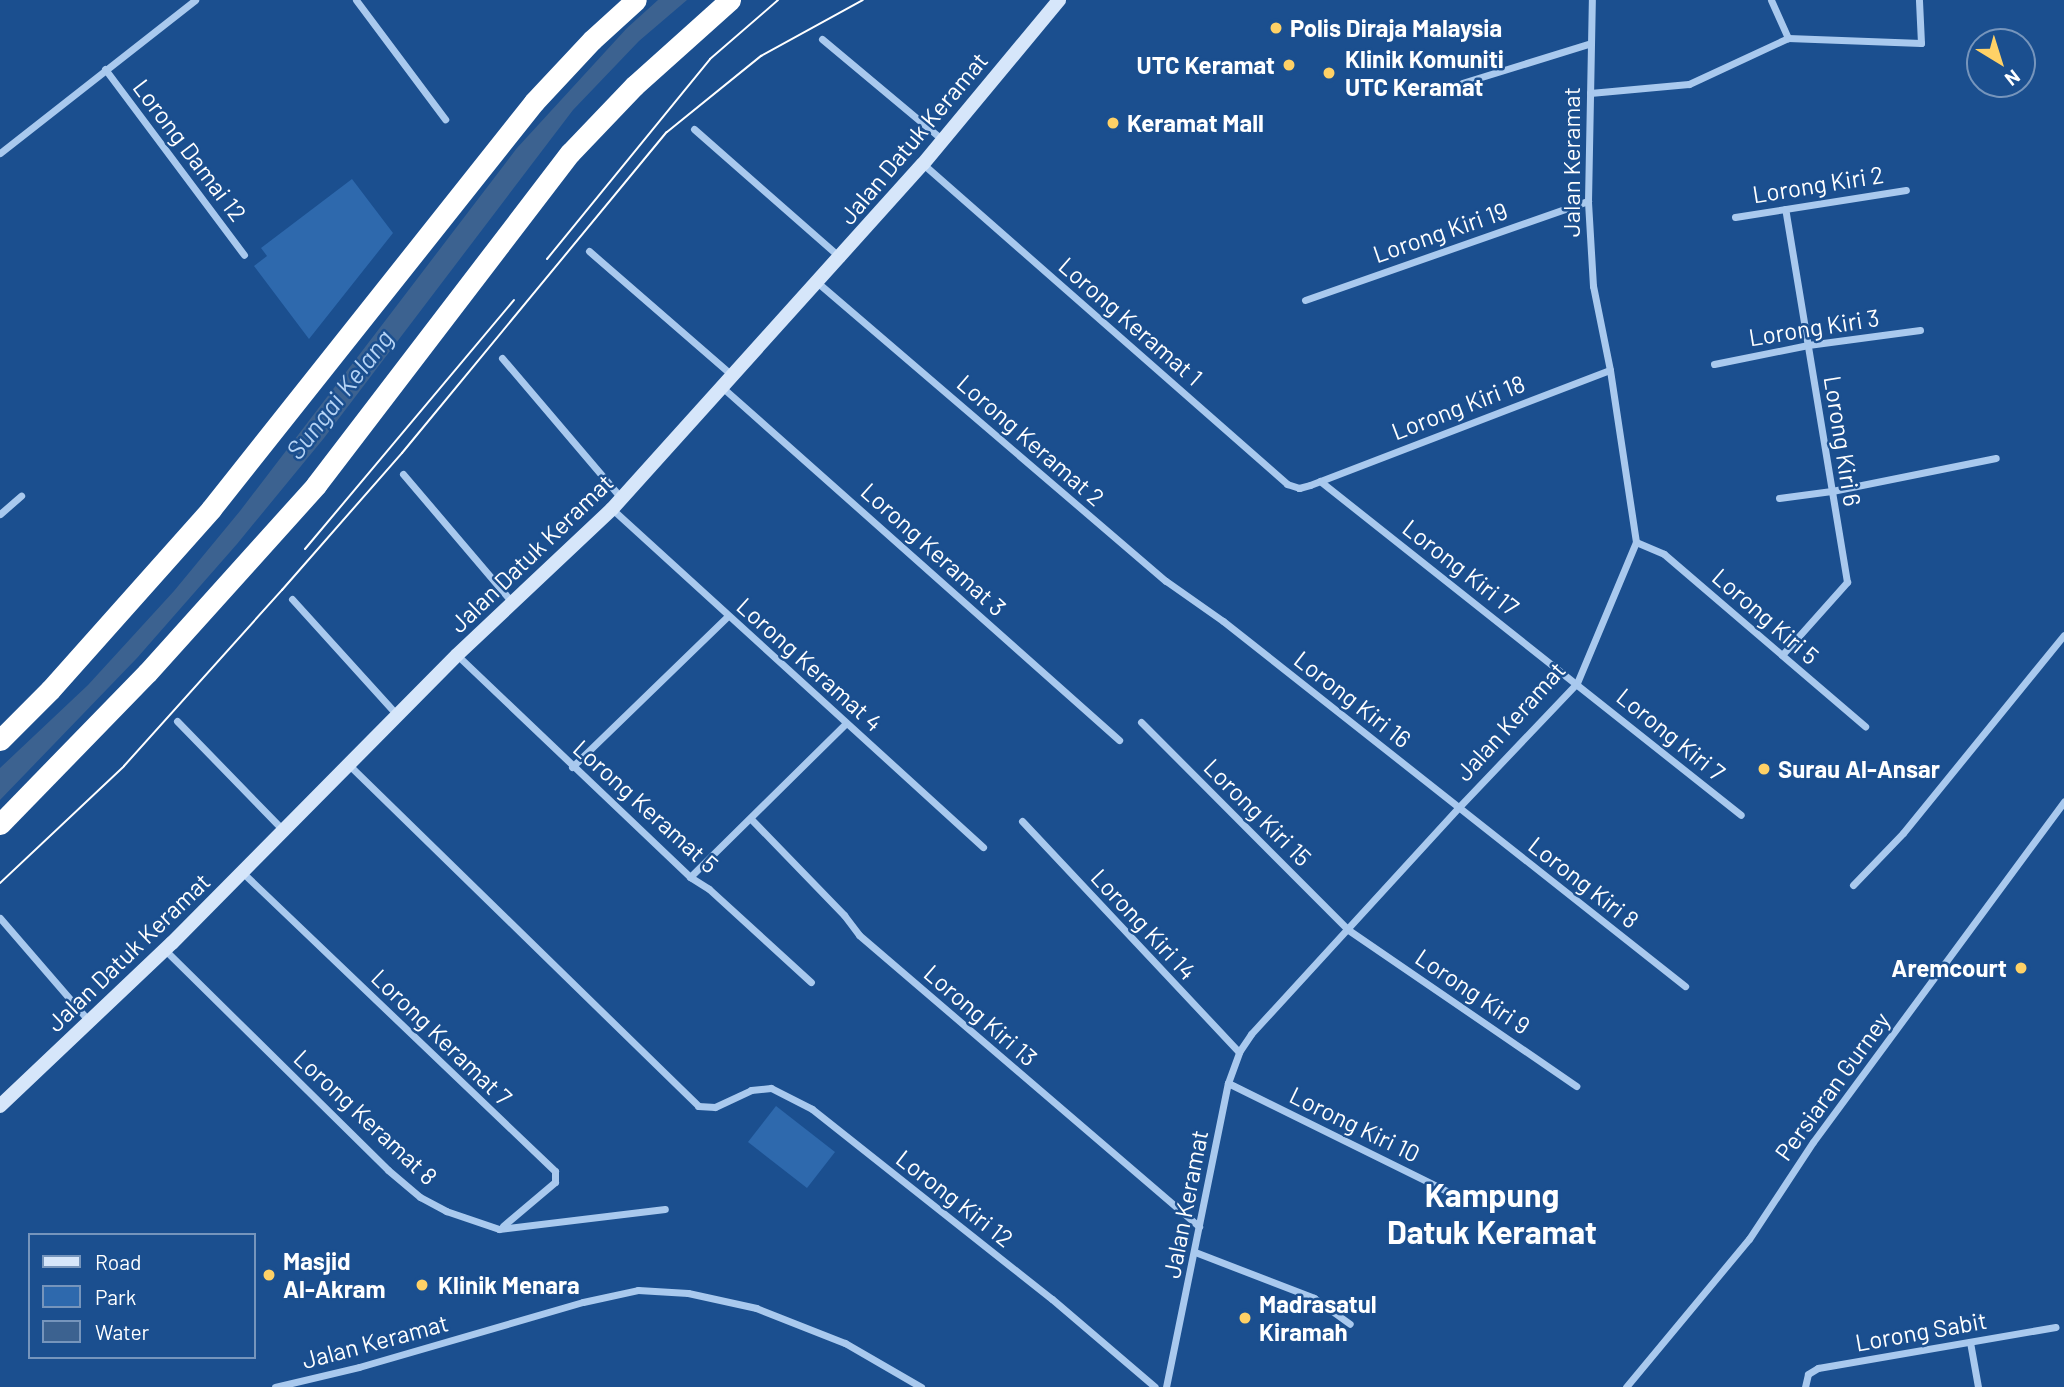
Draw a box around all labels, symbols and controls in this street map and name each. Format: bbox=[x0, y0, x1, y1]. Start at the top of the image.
place label: Polis Diraja Malaysia bbox=[1290, 14, 1502, 42]
marker: Polis Diraja Malaysia bbox=[1268, 20, 1284, 36]
north arrow bbox=[1966, 28, 2036, 98]
place label: Klinik Komuniti UTC Keramat bbox=[1345, 45, 1504, 101]
street label: Jalan Datuk Keramat bbox=[833, 46, 993, 230]
place label: UTC Keramat bbox=[1137, 51, 1275, 79]
marker: UTC Keramat bbox=[1281, 57, 1297, 73]
marker: Klinik Komuniti UTC Keramat bbox=[1319, 63, 1339, 83]
text: N bbox=[2001, 65, 2025, 91]
street label: Lorong Damai 12 bbox=[127, 73, 253, 227]
street label: Jalan Keramat bbox=[1557, 87, 1585, 237]
place label: Keramat Mall bbox=[1127, 109, 1264, 137]
marker: Keramat Mall bbox=[1105, 115, 1121, 131]
street label: Lorong Kiri 2 bbox=[1750, 159, 1886, 209]
street label: Lorong Kiri 19 bbox=[1369, 196, 1511, 268]
street label: Lorong Keramat 1 bbox=[1053, 251, 1209, 391]
street label: Lorong Kiri 3 bbox=[1747, 302, 1881, 352]
water label: Sungai Kelang bbox=[279, 323, 399, 465]
street label: Lorong Keramat 2 bbox=[952, 368, 1110, 512]
street label: Lorong Kiri 18 bbox=[1387, 368, 1529, 446]
street label: Lorong Kiri 6 bbox=[1818, 374, 1868, 508]
street label: Jalan Datuk Keramat bbox=[443, 468, 619, 638]
street label: Lorong Keramat 3 bbox=[856, 476, 1012, 622]
street label: Lorong Kiri 17 bbox=[1397, 513, 1525, 621]
street label: Lorong Kiri 5 bbox=[1707, 562, 1825, 670]
street label: Lorong Keramat 4 bbox=[731, 591, 889, 737]
street label: Lorong Kiri 16 bbox=[1289, 644, 1417, 754]
street label: Jalan Keramat bbox=[1449, 655, 1571, 787]
street label: Lorong Kiri 7 bbox=[1611, 682, 1731, 786]
street label: Lorong Keramat 5 bbox=[568, 733, 724, 879]
street label: Lorong Kiri 15 bbox=[1198, 752, 1318, 872]
place label: Surau Al-Ansar bbox=[1778, 755, 1940, 783]
marker: Surau Al-Ansar bbox=[1756, 761, 1772, 777]
street label: Lorong Kiri 8 bbox=[1523, 830, 1645, 934]
street label: Lorong Kiri 14 bbox=[1085, 863, 1203, 985]
street label: Jalan Datuk Keramat bbox=[40, 867, 216, 1037]
street label: Lorong Kiri 9 bbox=[1410, 942, 1536, 1040]
place label: Aremcourt bbox=[1891, 954, 2007, 982]
street label: Lorong Kiri 13 bbox=[919, 958, 1043, 1072]
marker: Aremcourt bbox=[2013, 960, 2029, 976]
street label: Lorong Keramat 7 bbox=[366, 963, 518, 1111]
street label: Persiaran Gurney bbox=[1768, 1006, 1896, 1166]
street label: Lorong Keramat 8 bbox=[288, 1043, 444, 1191]
street label: Lorong Kiri 10 bbox=[1285, 1080, 1425, 1168]
street label: Jalan Keramat bbox=[1157, 1127, 1213, 1281]
street label: Lorong Kiri 12 bbox=[891, 1143, 1019, 1253]
district label: Kampung Datuk Keramat bbox=[1387, 1176, 1597, 1251]
legend bbox=[28, 1233, 256, 1359]
place label: Masjid Al-Akram bbox=[283, 1247, 385, 1303]
text: Road bbox=[95, 1249, 141, 1274]
marker: Masjid Al-Akram bbox=[261, 1267, 277, 1283]
place label: Klinik Menara bbox=[438, 1271, 580, 1299]
marker: Klinik Menara bbox=[412, 1275, 432, 1295]
text: Park bbox=[95, 1284, 136, 1309]
place label: Madrasatul Kiramah bbox=[1259, 1290, 1377, 1346]
street label: Lorong Sabit bbox=[1853, 1305, 1989, 1357]
street label: Jalan Keramat bbox=[299, 1308, 451, 1374]
marker: Madrasatul Kiramah bbox=[1237, 1310, 1253, 1326]
text: Water bbox=[95, 1319, 149, 1344]

